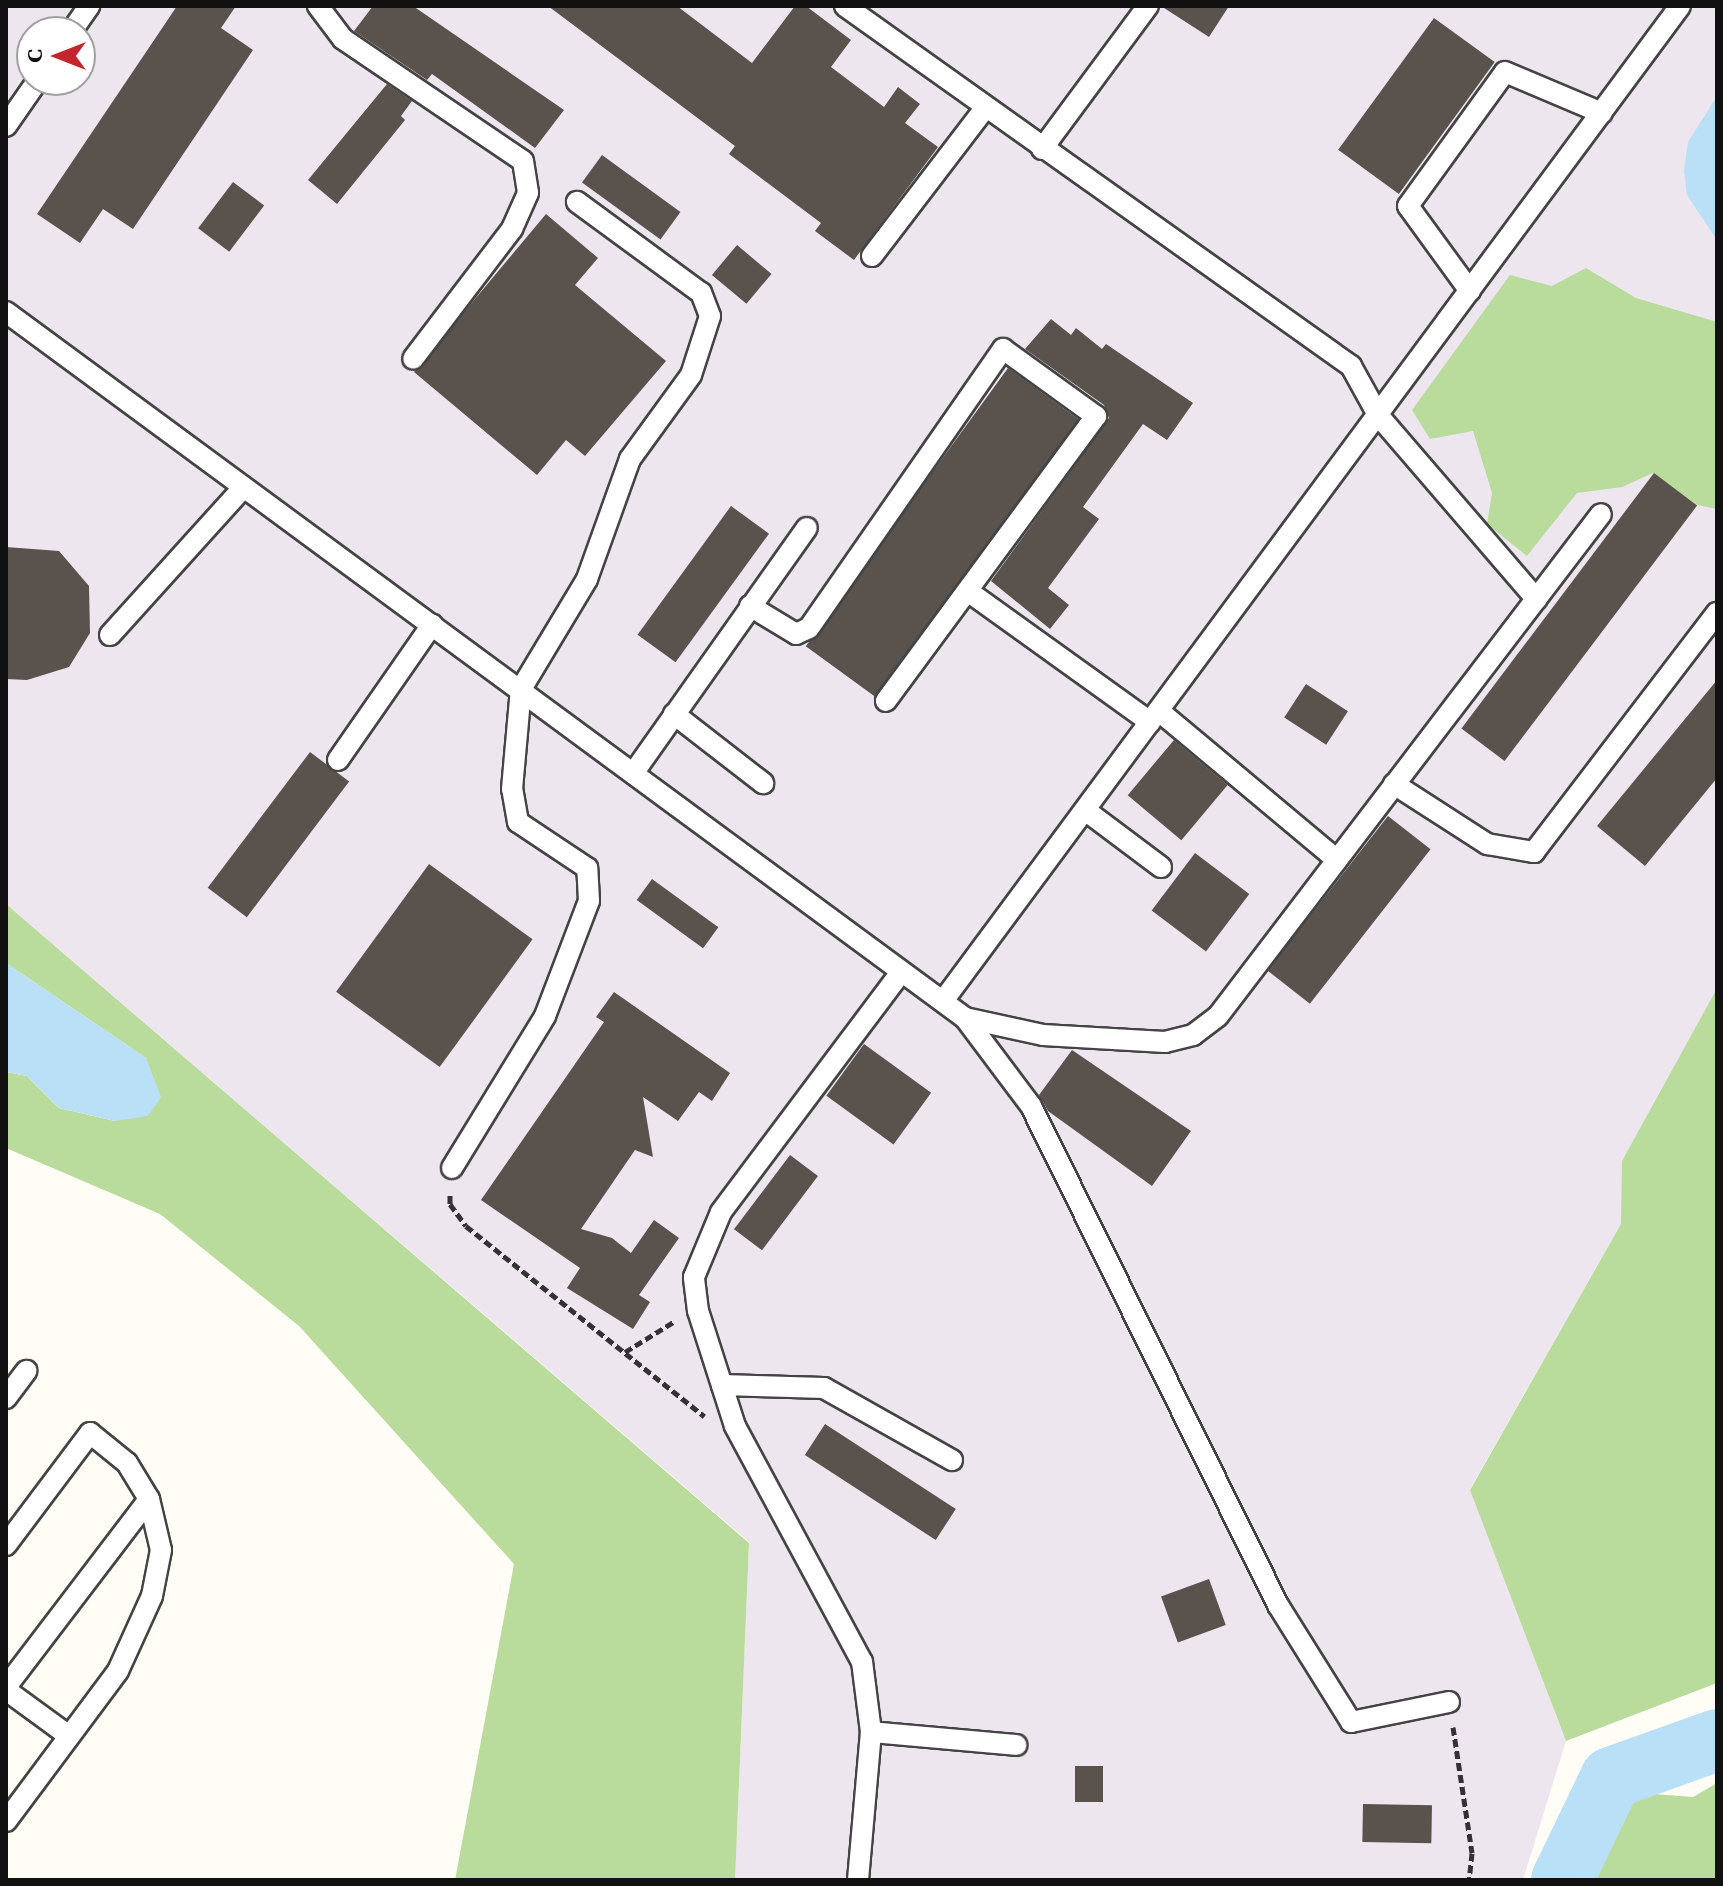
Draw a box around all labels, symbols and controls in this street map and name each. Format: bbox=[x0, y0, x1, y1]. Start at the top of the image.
north arrow bbox=[16, 16, 96, 96]
text: С bbox=[19, 49, 49, 63]

